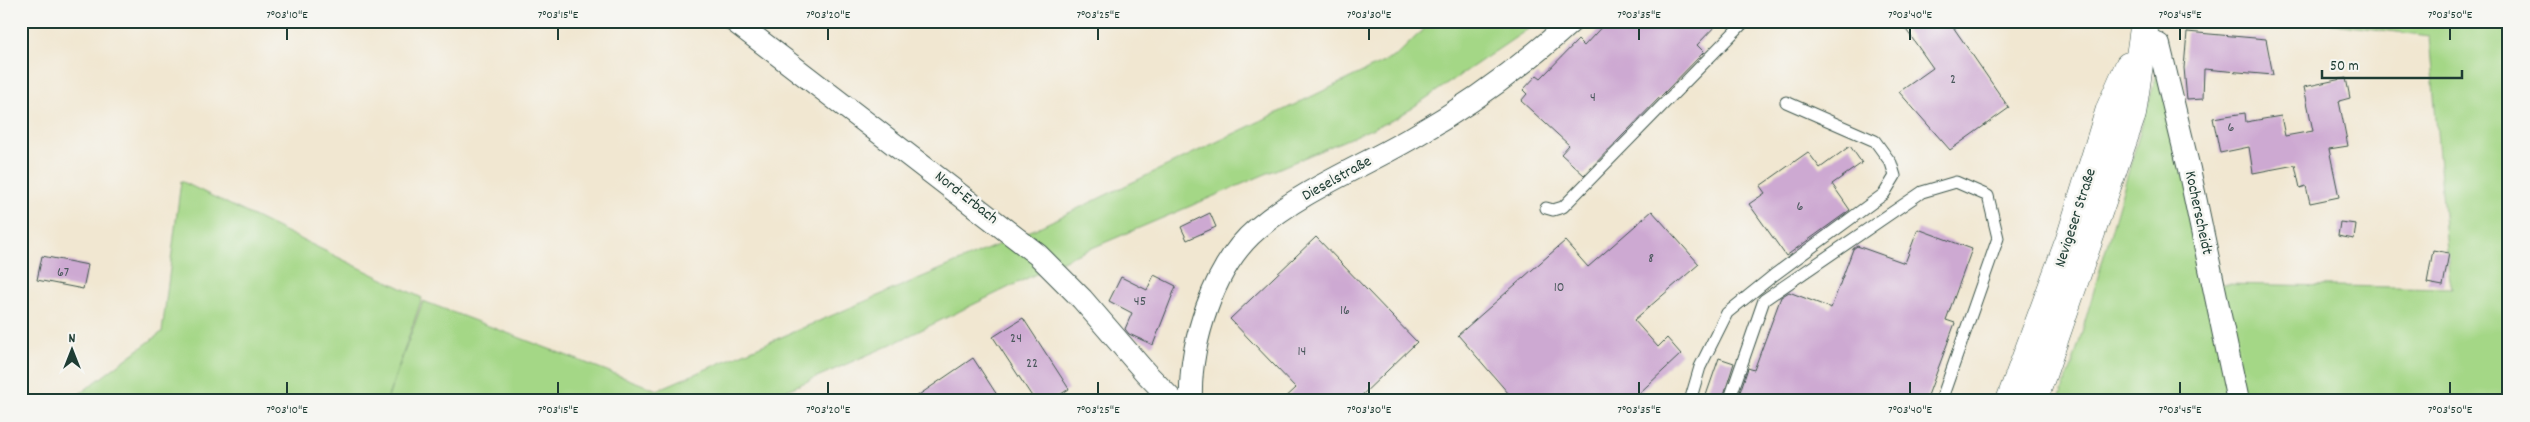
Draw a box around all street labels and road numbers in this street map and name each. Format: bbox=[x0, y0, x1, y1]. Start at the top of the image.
street label: Dieselstraße bbox=[1298, 150, 1376, 208]
street label: Nevigeser Straße bbox=[2049, 165, 2103, 271]
street label: Nord-Erbach bbox=[929, 166, 1003, 230]
street label: Kocherscheidt bbox=[2178, 169, 2218, 257]

